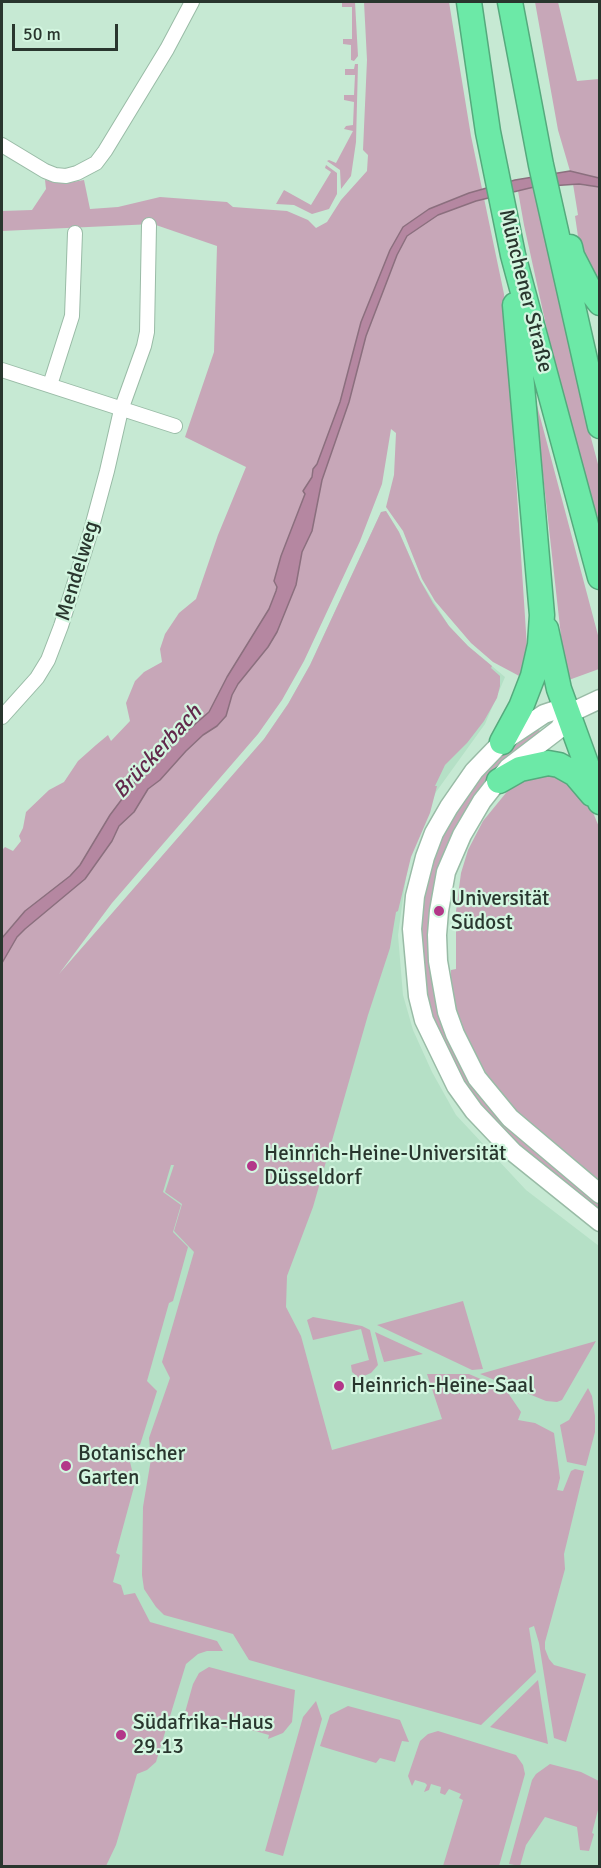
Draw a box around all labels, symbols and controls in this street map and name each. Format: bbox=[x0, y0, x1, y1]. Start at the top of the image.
scale bar bbox=[15, 12, 122, 50]
text: 50 m bbox=[23, 23, 61, 45]
street label: Münchener Straße bbox=[493, 207, 557, 375]
street label: Mendelweg bbox=[51, 518, 105, 624]
water label: Brückerbach bbox=[108, 700, 208, 804]
place label: Universität Südost bbox=[451, 886, 549, 936]
marker: Universität Südost bbox=[432, 904, 446, 918]
place label: Heinrich-Heine-Universität Düsseldorf bbox=[264, 1141, 506, 1191]
marker: Heinrich-Heine-Universität Düsseldorf bbox=[245, 1159, 259, 1173]
place label: Heinrich-Heine-Saal bbox=[351, 1373, 534, 1399]
marker: Heinrich-Heine-Saal bbox=[332, 1379, 346, 1393]
place label: Botanischer Garten bbox=[78, 1441, 185, 1491]
marker: Botanischer Garten bbox=[59, 1459, 73, 1473]
place label: Südafrika-Haus 29.13 bbox=[133, 1710, 273, 1760]
marker: Südafrika-Haus 29.13 bbox=[114, 1728, 128, 1742]

